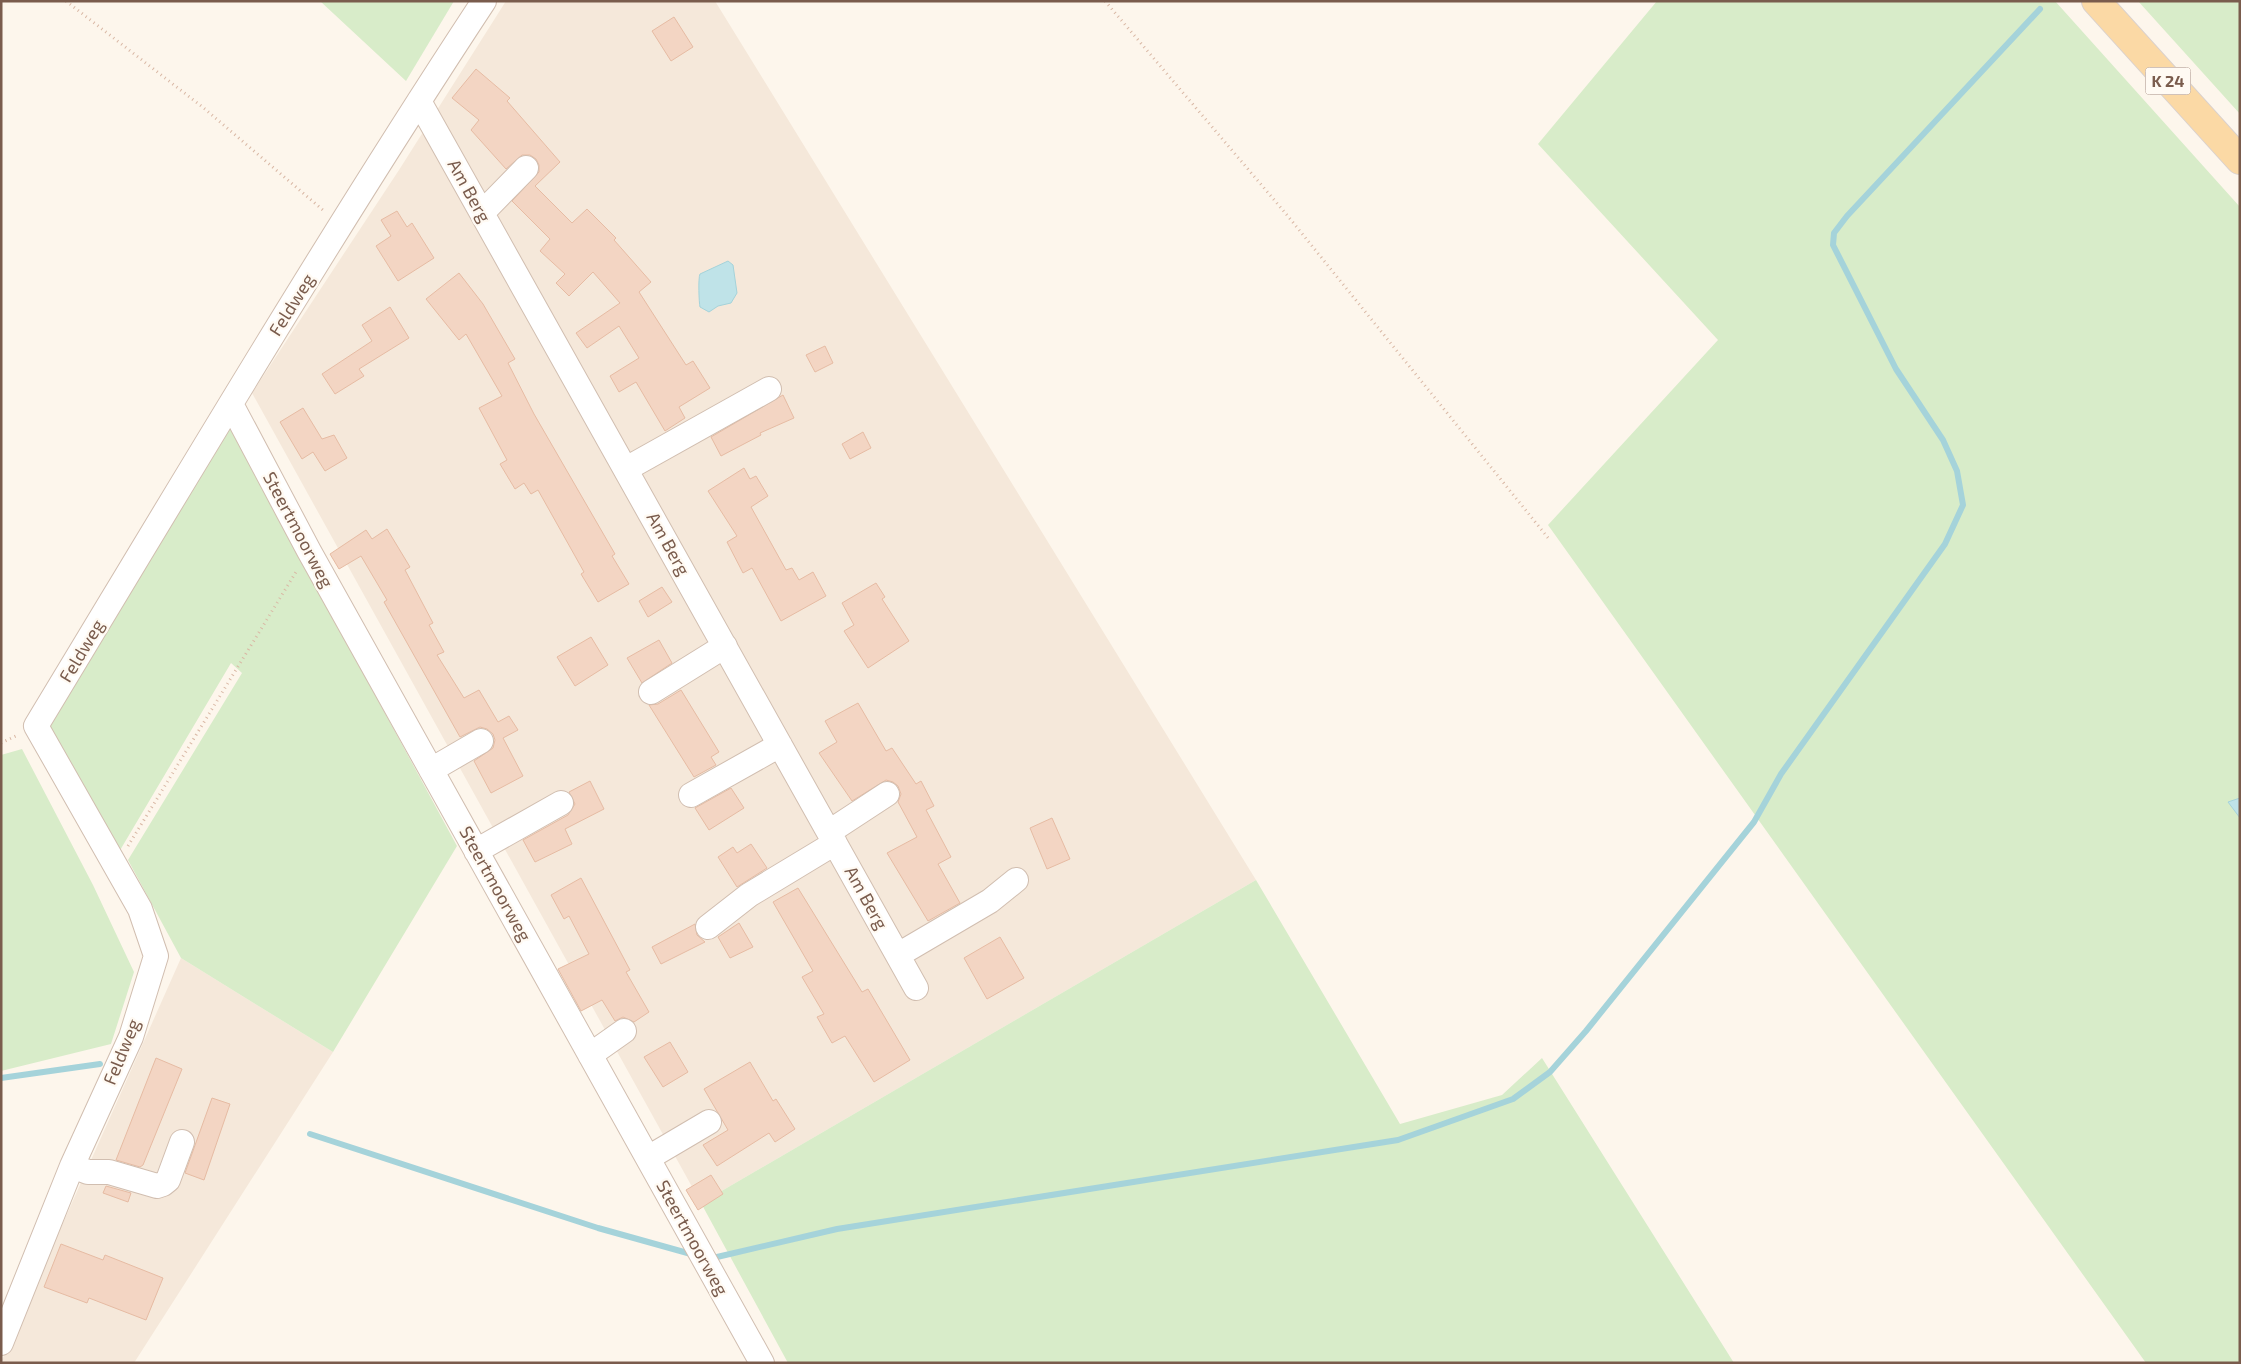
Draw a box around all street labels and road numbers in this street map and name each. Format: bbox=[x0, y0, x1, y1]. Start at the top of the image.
road number: K 24 bbox=[2146, 68, 2190, 94]
street label: Am Berg bbox=[444, 155, 496, 226]
street label: Feldweg bbox=[263, 269, 319, 340]
street label: Steertmoorweg bbox=[259, 468, 339, 591]
street label: Am Berg bbox=[643, 508, 695, 579]
street label: Feldweg bbox=[54, 615, 108, 686]
street label: Steertmoorweg bbox=[455, 822, 537, 945]
street label: Am Berg bbox=[841, 862, 893, 933]
street label: Feldweg bbox=[98, 1015, 144, 1088]
street label: Steertmoorweg bbox=[652, 1176, 734, 1299]

